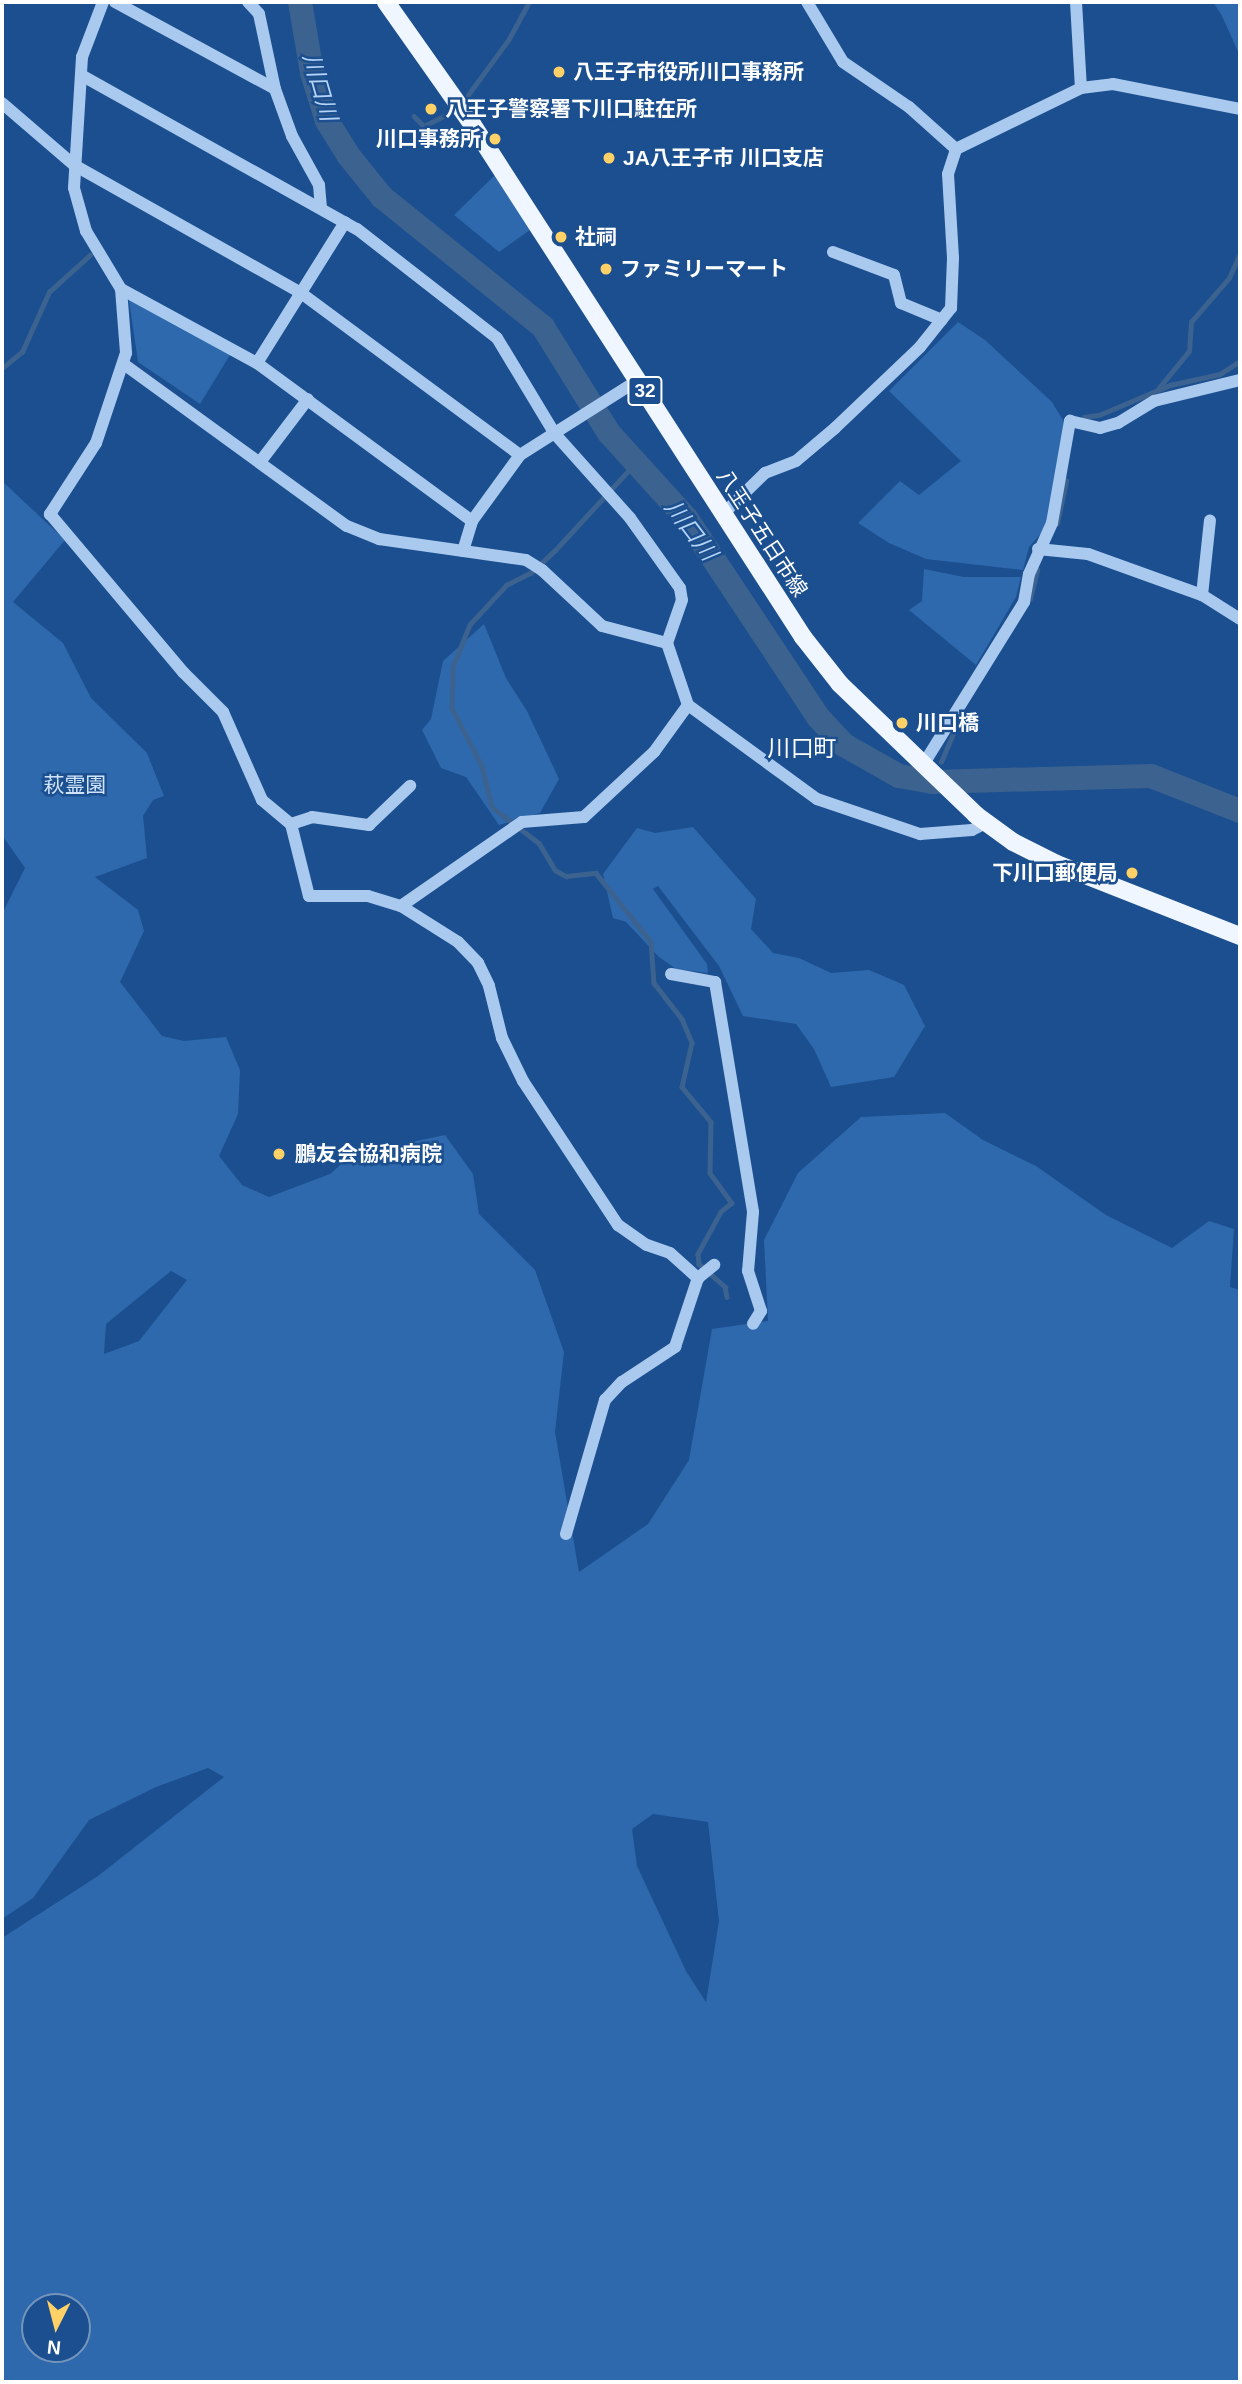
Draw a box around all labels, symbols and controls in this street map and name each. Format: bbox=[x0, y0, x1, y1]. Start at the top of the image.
water label: 川口川 bbox=[297, 50, 343, 124]
place label: 八王子市役所川口事務所 bbox=[573, 59, 804, 85]
marker: 八王子市役所川口事務所 bbox=[551, 64, 567, 80]
place label: 八王子警察署下川口駐在所 bbox=[445, 96, 697, 122]
marker: 八王子警察署下川口駐在所 bbox=[423, 101, 439, 117]
place label: 川口事務所 bbox=[376, 126, 481, 152]
marker: 川口事務所 bbox=[487, 131, 503, 147]
place label: JA八王子市 川口支店 bbox=[623, 145, 824, 171]
marker: JA八王子市 川口支店 bbox=[601, 150, 617, 166]
place label: 社祠 bbox=[575, 224, 617, 250]
marker: 社祠 bbox=[553, 229, 569, 245]
place label: ファミリーマート bbox=[620, 256, 788, 282]
marker: ファミリーマート bbox=[598, 261, 614, 277]
road number: 32 bbox=[626, 376, 664, 406]
street label: 八王子五日市線 bbox=[711, 464, 813, 602]
water label: 川口川 bbox=[659, 494, 723, 566]
place label: 川口橋 bbox=[916, 710, 979, 736]
marker: 川口橋 bbox=[894, 715, 910, 731]
district label: 川口町 bbox=[768, 734, 836, 762]
park label: 萩霊園 bbox=[44, 772, 106, 798]
place label: 下川口郵便局 bbox=[992, 860, 1118, 886]
marker: 下川口郵便局 bbox=[1124, 865, 1140, 881]
place label: 鵬友会協和病院 bbox=[295, 1141, 442, 1167]
marker: 鵬友会協和病院 bbox=[269, 1144, 289, 1164]
north arrow bbox=[21, 2293, 91, 2363]
text: N bbox=[46, 2336, 62, 2359]

